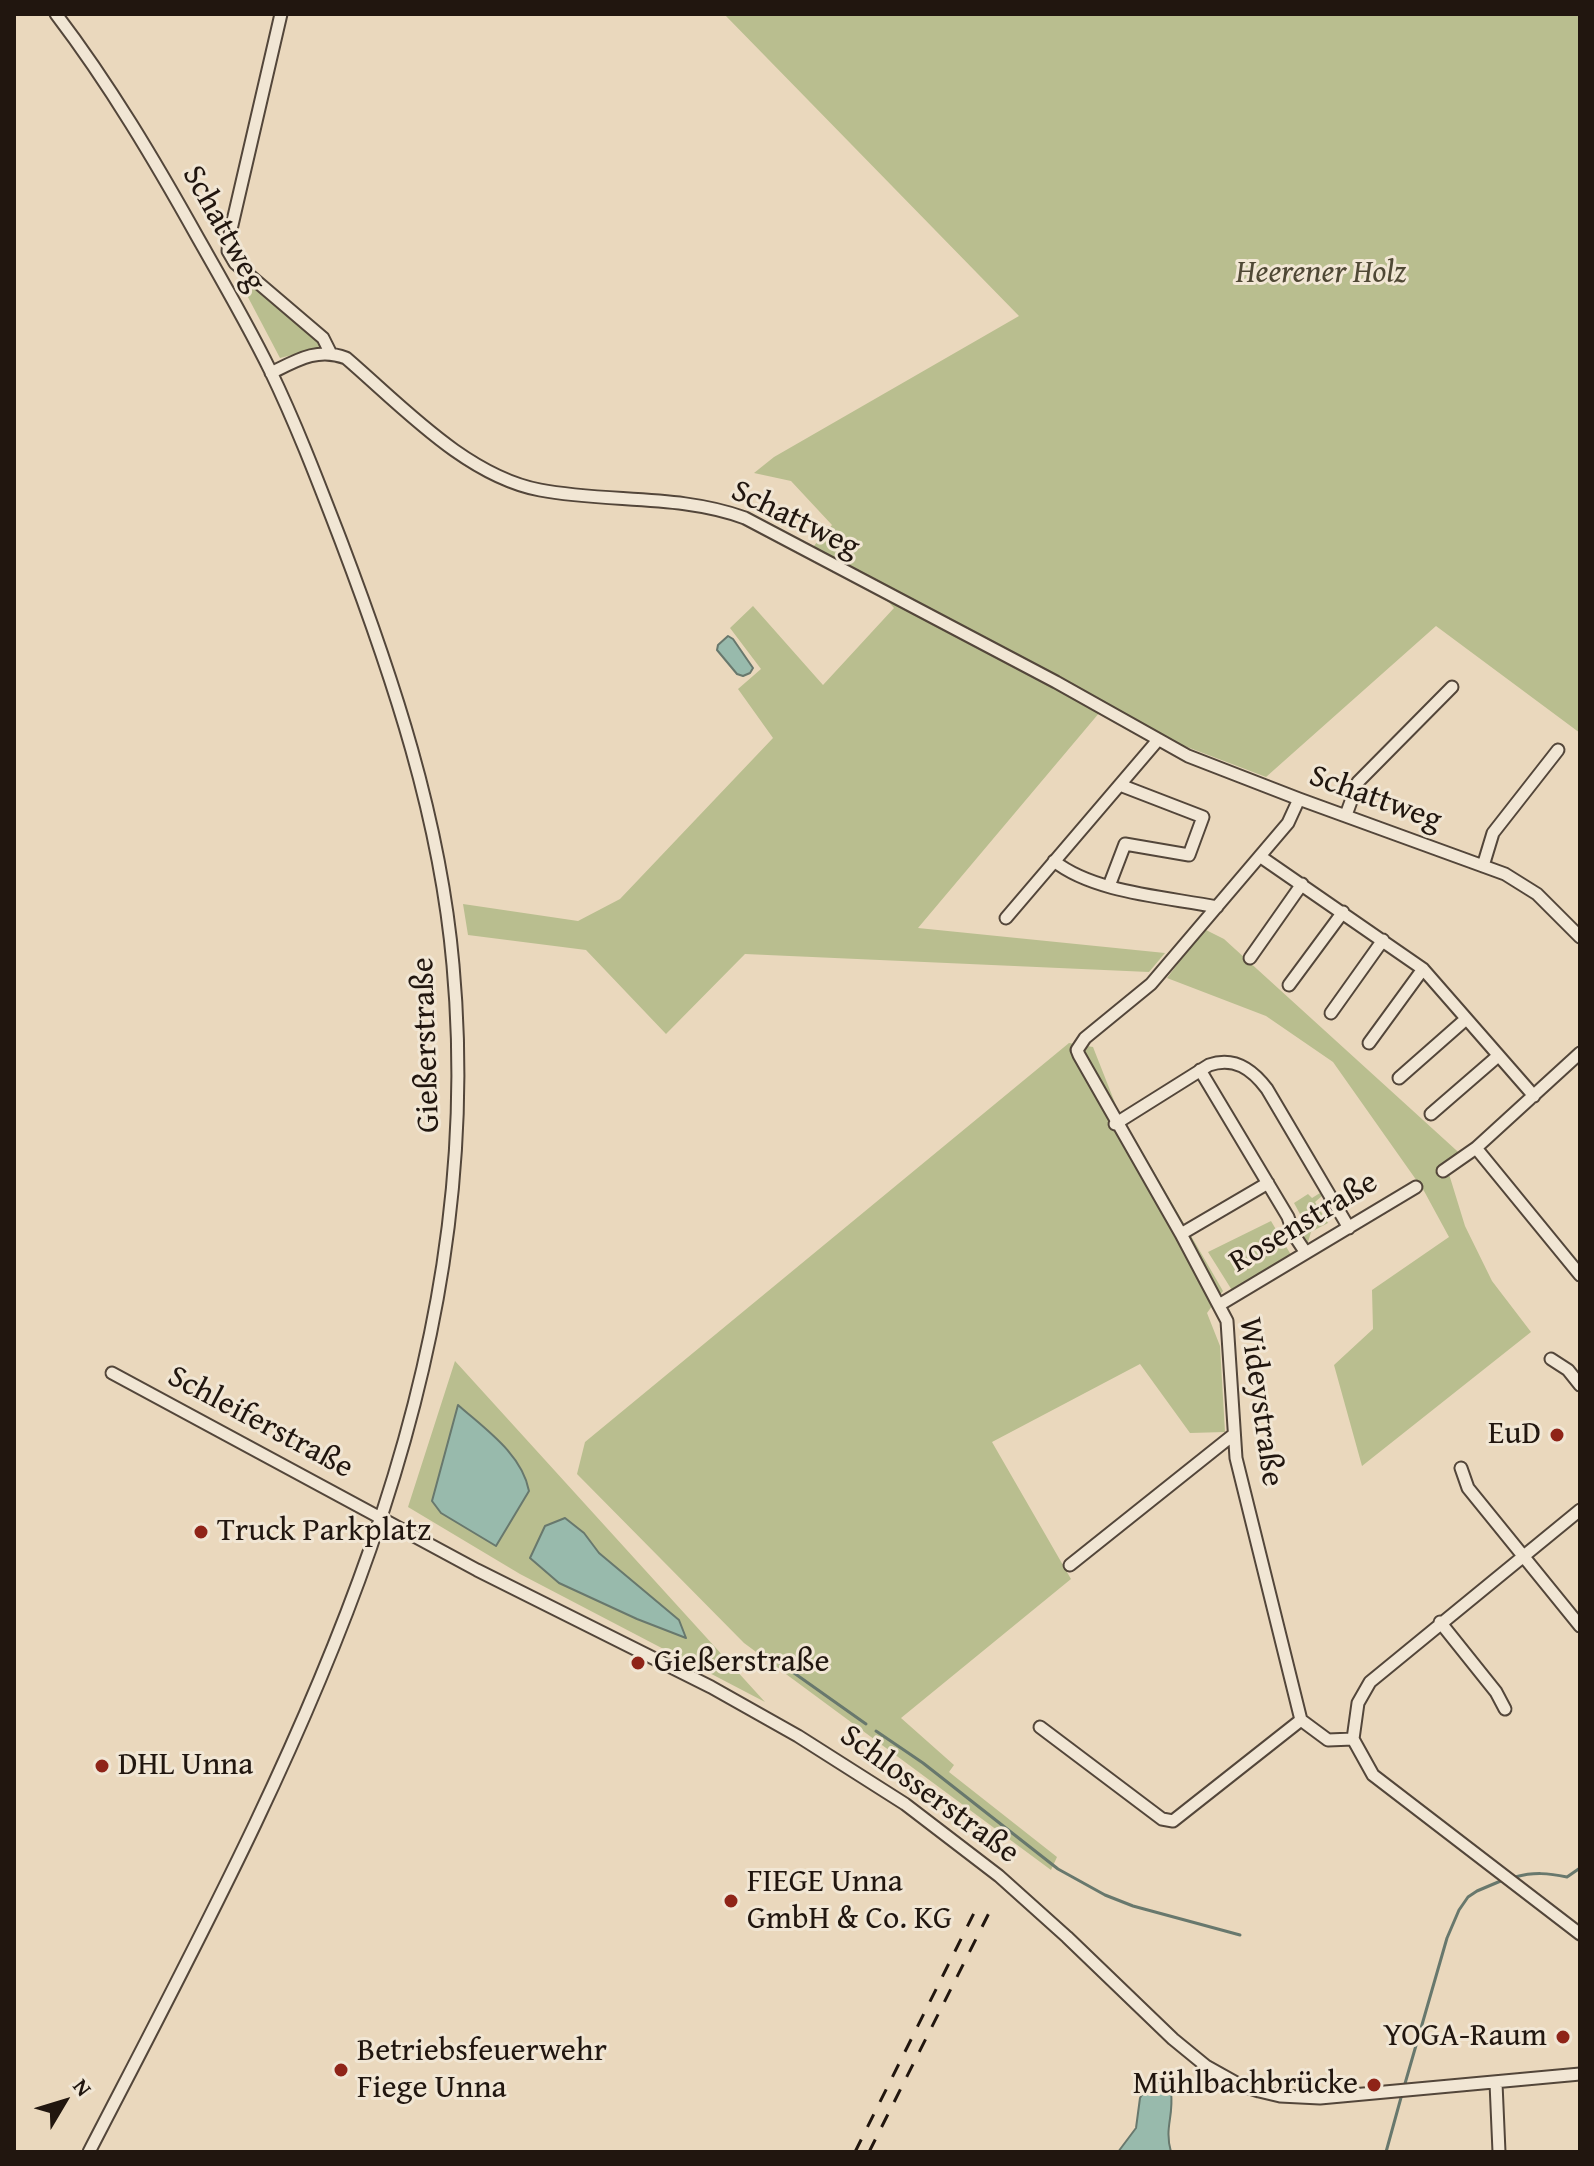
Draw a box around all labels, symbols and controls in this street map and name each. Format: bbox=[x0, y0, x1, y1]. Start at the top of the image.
street label: Schattweg bbox=[173, 159, 273, 299]
park label: Heerener Holz bbox=[1236, 255, 1406, 293]
street label: Schattweg bbox=[725, 472, 865, 568]
street label: Schattweg bbox=[1304, 757, 1446, 841]
street label: Gießerstraße bbox=[405, 957, 449, 1133]
street label: Rosenstraße bbox=[1223, 1164, 1385, 1282]
street label: Wideystraße bbox=[1229, 1315, 1291, 1489]
street label: Schleiferstraße bbox=[161, 1358, 359, 1488]
place label: EuD bbox=[1488, 1416, 1541, 1454]
marker: EuD bbox=[1548, 1426, 1566, 1444]
place label: Truck Parkplatz bbox=[217, 1513, 431, 1551]
marker: Truck Parkplatz bbox=[192, 1523, 210, 1541]
place label: Gießerstraße bbox=[654, 1644, 830, 1682]
marker: Gießerstraße bbox=[629, 1654, 647, 1672]
street label: Schlosserstraße bbox=[832, 1717, 1026, 1873]
place label: DHL Unna bbox=[118, 1747, 253, 1785]
marker: DHL Unna bbox=[93, 1757, 111, 1775]
place label: FIEGE Unna GmbH & Co. KG bbox=[747, 1864, 952, 1939]
marker: FIEGE Unna GmbH & Co. KG bbox=[722, 1892, 740, 1910]
place label: YOGA-Raum bbox=[1383, 2018, 1547, 2056]
marker: YOGA-Raum bbox=[1554, 2028, 1572, 2046]
place label: Betriebsfeuerwehr Fiege Unna bbox=[357, 2033, 607, 2108]
marker: Betriebsfeuerwehr Fiege Unna bbox=[332, 2061, 350, 2079]
north arrow bbox=[24, 2062, 104, 2142]
place label: Mühlbachbrücke bbox=[1133, 2066, 1358, 2104]
text: N bbox=[66, 2072, 100, 2103]
marker: Mühlbachbrücke bbox=[1365, 2076, 1383, 2094]

